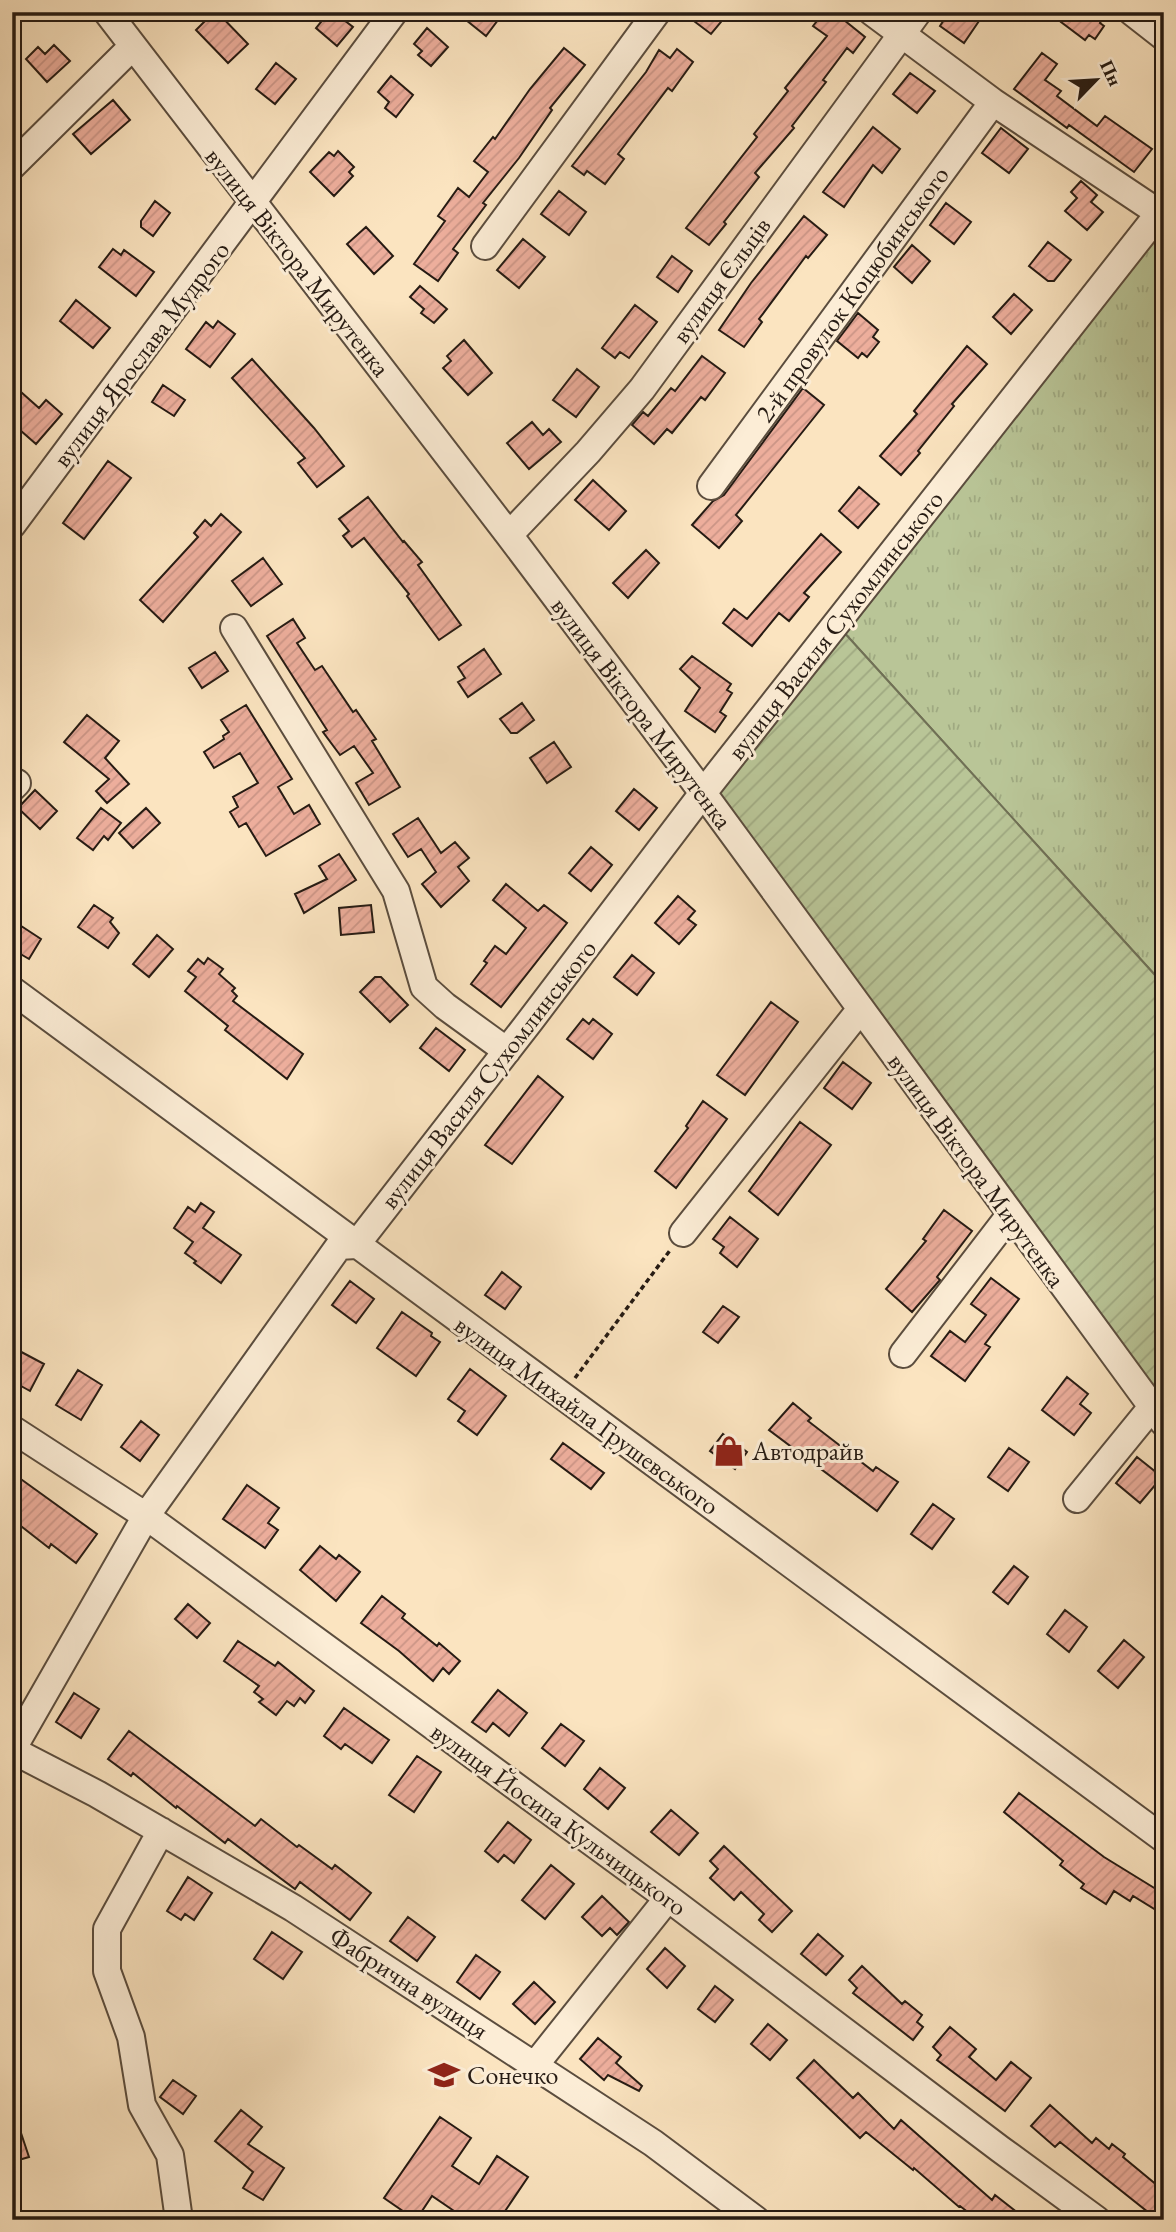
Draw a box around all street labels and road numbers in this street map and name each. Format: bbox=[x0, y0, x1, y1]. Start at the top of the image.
street label: вулиця Віктора Мирутенка bbox=[198, 140, 399, 384]
street label: 2-й провулок Коцюбинського bbox=[747, 159, 957, 429]
street label: вулиця Єльців bbox=[664, 210, 778, 350]
street label: вулиця Ярослава Мудрого bbox=[45, 234, 237, 474]
street label: вулиця Василя Сухомлинського bbox=[719, 483, 951, 767]
street label: вулиця Віктора Мирутенка bbox=[544, 590, 741, 836]
street label: вулиця Василя Сухомлинського bbox=[372, 932, 604, 1216]
street label: вулиця Віктора Мирутенка bbox=[880, 1046, 1074, 1295]
street label: вулиця Михайла Грушевського bbox=[448, 1307, 726, 1523]
street label: вулиця Йосипа Кульчицького bbox=[424, 1714, 694, 1924]
street label: Фабрична вулиця bbox=[323, 1919, 495, 2047]

